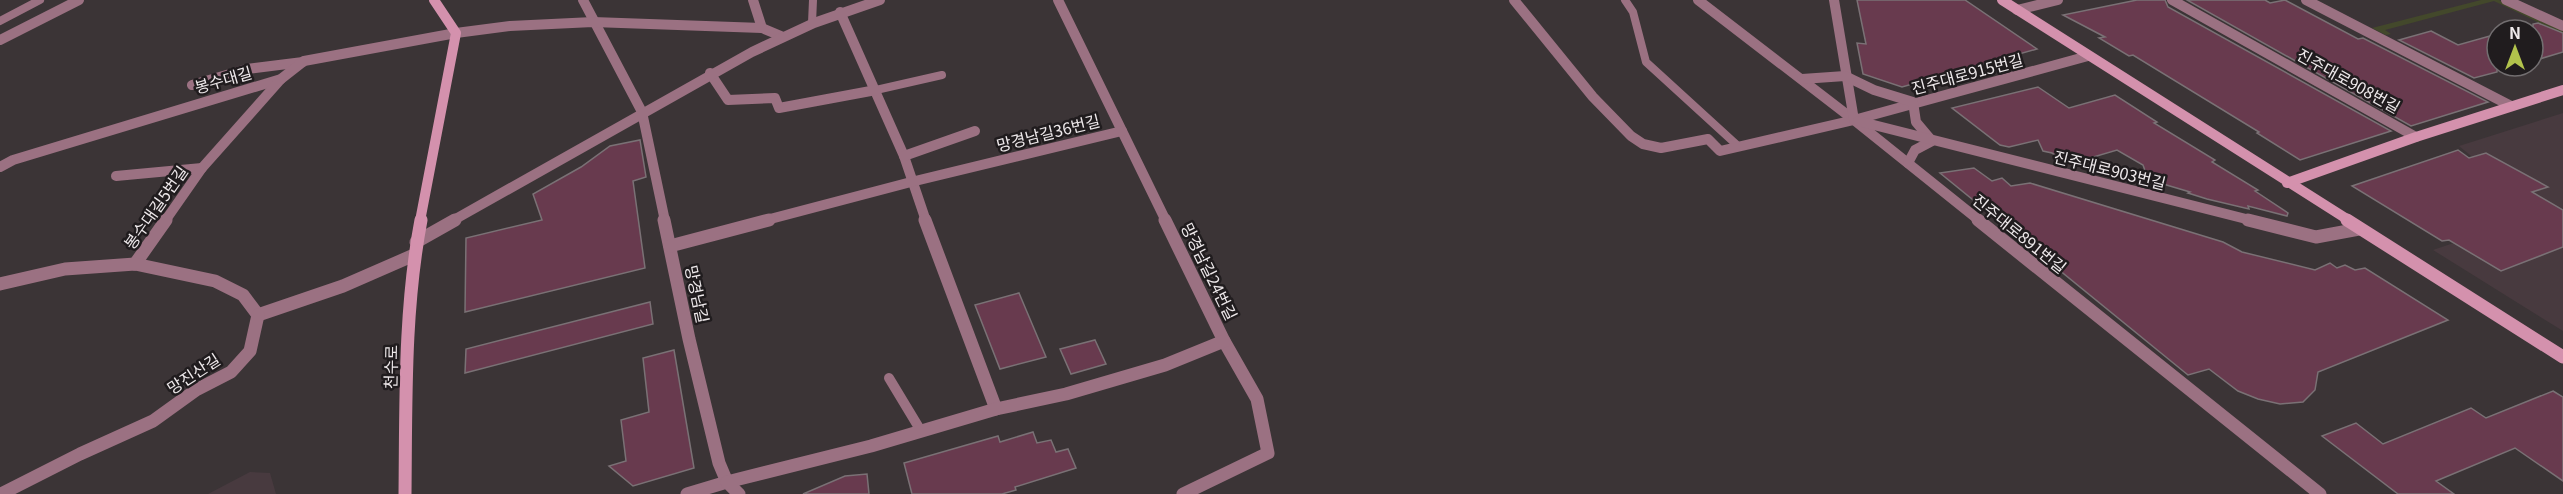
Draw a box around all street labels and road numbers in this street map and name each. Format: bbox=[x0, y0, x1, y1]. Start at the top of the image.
street label: 진주대로908번길 bbox=[2293, 42, 2405, 118]
street label: 진주대로915번길 bbox=[1908, 47, 2026, 99]
street label: 봉수대길 bbox=[191, 59, 255, 99]
street label: 망경남길36번길 bbox=[994, 108, 1102, 156]
street label: 진주대로903번길 bbox=[2051, 143, 2169, 195]
street label: 봉수대길5번길 bbox=[117, 160, 193, 254]
street label: 진주대로891번길 bbox=[1968, 187, 2072, 279]
street label: 망경남길24번길 bbox=[1176, 218, 1244, 324]
street label: 망경남길 bbox=[680, 263, 716, 325]
street label: 천수로 bbox=[378, 344, 402, 389]
street label: 망진산길 bbox=[162, 347, 224, 399]

